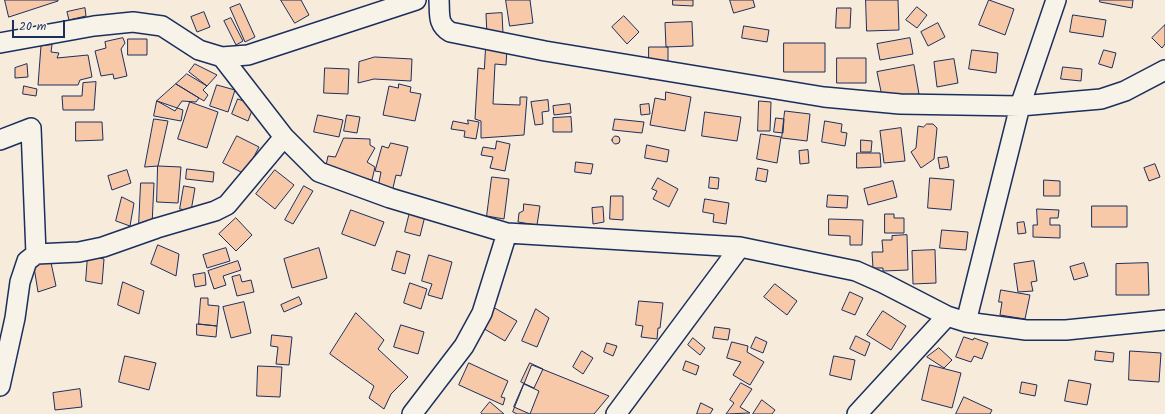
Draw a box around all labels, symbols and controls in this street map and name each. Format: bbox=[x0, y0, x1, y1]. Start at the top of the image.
scale bar bbox=[14, 12, 67, 38]
text: 20 m bbox=[19, 17, 46, 36]

